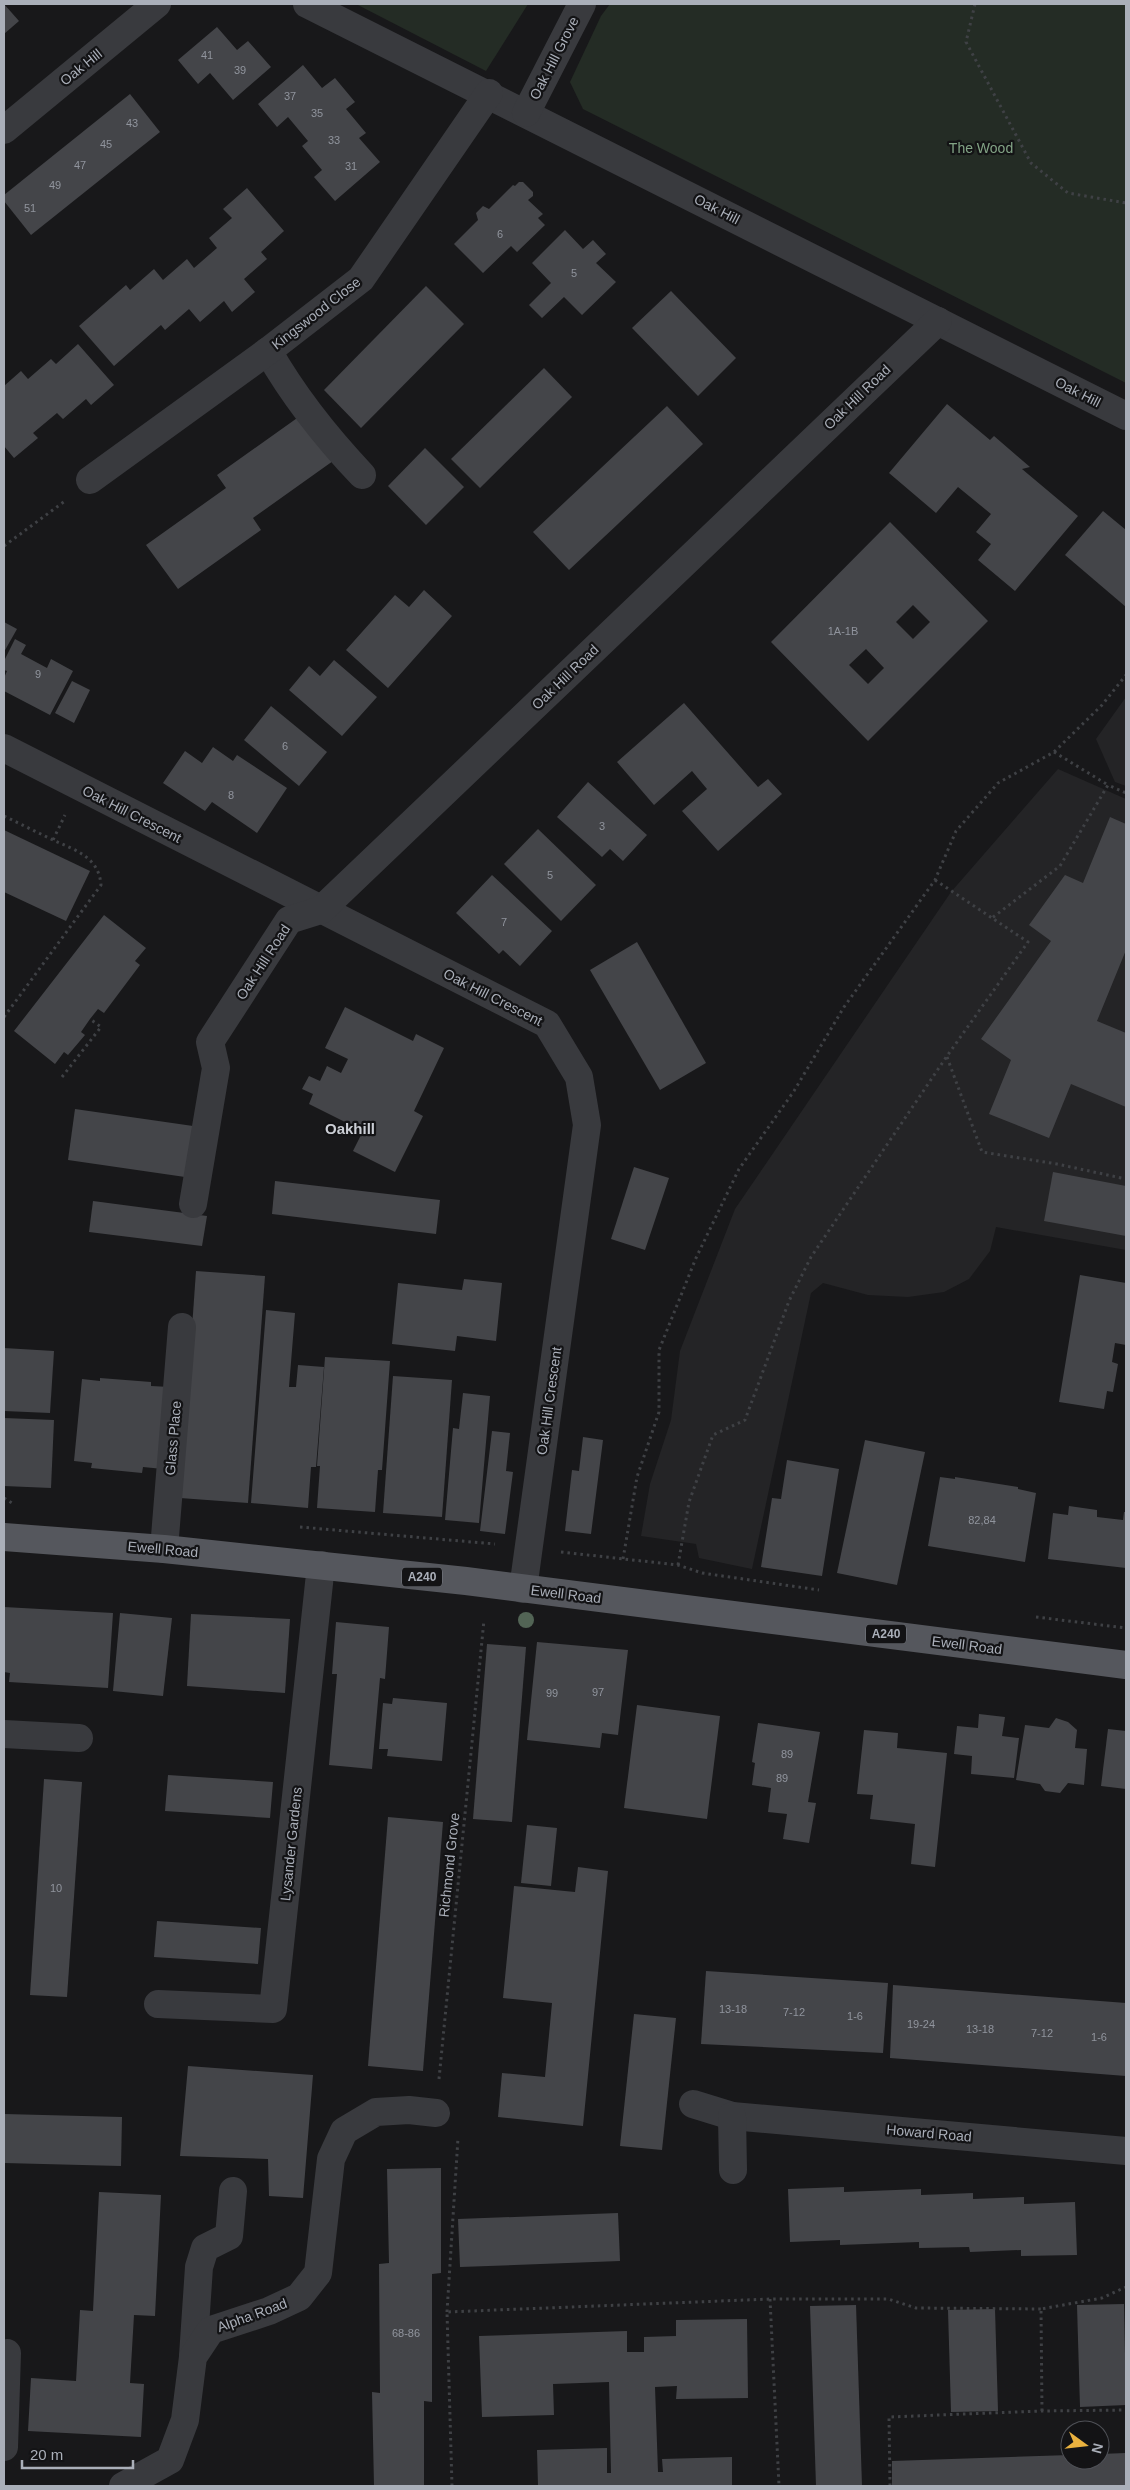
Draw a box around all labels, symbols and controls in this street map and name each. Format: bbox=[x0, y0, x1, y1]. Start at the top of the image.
street label: Oak Hill Grove bbox=[526, 14, 582, 102]
street label: Oak Hill bbox=[57, 45, 105, 89]
house number: 41 bbox=[201, 49, 213, 61]
house number: 39 bbox=[234, 64, 246, 76]
house number: 37 bbox=[284, 90, 296, 102]
house number: 35 bbox=[311, 107, 323, 119]
house number: 43 bbox=[126, 117, 138, 129]
house number: 33 bbox=[328, 134, 340, 146]
house number: 45 bbox=[100, 138, 112, 150]
park label: The Wood bbox=[949, 140, 1013, 156]
house number: 47 bbox=[74, 159, 86, 171]
house number: 31 bbox=[345, 160, 357, 172]
house number: 49 bbox=[49, 179, 61, 191]
street label: Oak Hill bbox=[692, 191, 742, 227]
house number: 51 bbox=[24, 202, 36, 214]
house number: 6 bbox=[497, 228, 503, 240]
house number: 5 bbox=[571, 267, 577, 279]
street label: Kingswood Close bbox=[268, 273, 364, 353]
street label: Oak Hill Road bbox=[820, 361, 894, 433]
street label: Oak Hill bbox=[1053, 374, 1103, 410]
house number: 1A-1B bbox=[828, 625, 858, 637]
street label: Oak Hill Road bbox=[528, 641, 602, 713]
house number: 9 bbox=[35, 668, 41, 680]
house number: 6 bbox=[282, 740, 288, 752]
street label: Oak Hill Crescent bbox=[80, 782, 184, 846]
house number: 8 bbox=[228, 789, 234, 801]
house number: 3 bbox=[599, 820, 605, 832]
house number: 5 bbox=[547, 869, 553, 881]
house number: 7 bbox=[501, 916, 507, 928]
street label: Oak Hill Road bbox=[233, 921, 293, 1003]
street label: Oak Hill Crescent bbox=[441, 965, 545, 1029]
district label: Oakhill bbox=[325, 1120, 375, 1137]
street label: Oak Hill Crescent bbox=[533, 1346, 565, 1456]
street label: Glass Place bbox=[162, 1400, 184, 1476]
house number: 82,84 bbox=[968, 1514, 996, 1526]
street label: Ewell Road bbox=[127, 1538, 199, 1560]
road number: A240 bbox=[402, 1568, 442, 1586]
street label: Ewell Road bbox=[530, 1582, 602, 1606]
road number: A240 bbox=[866, 1625, 906, 1644]
street label: Ewell Road bbox=[931, 1633, 1003, 1657]
house number: 97 bbox=[592, 1686, 604, 1698]
house number: 99 bbox=[546, 1687, 558, 1699]
house number: 89 bbox=[781, 1748, 793, 1760]
house number: 89 bbox=[776, 1772, 788, 1784]
street label: Lysander Gardens bbox=[277, 1786, 305, 1902]
street label: Richmond Grove bbox=[436, 1812, 462, 1918]
house number: 10 bbox=[50, 1882, 62, 1894]
house number: 13-18 bbox=[719, 2003, 747, 2015]
house number: 7-12 bbox=[783, 2006, 805, 2018]
house number: 1-6 bbox=[847, 2010, 863, 2022]
house number: 19-24 bbox=[907, 2018, 935, 2030]
house number: 13-18 bbox=[966, 2023, 994, 2035]
house number: 7-12 bbox=[1031, 2027, 1053, 2039]
house number: 1-6 bbox=[1091, 2031, 1107, 2043]
street label: Howard Road bbox=[886, 2121, 972, 2145]
street label: Alpha Road bbox=[215, 2295, 289, 2335]
house number: 68-86 bbox=[392, 2327, 420, 2339]
north arrow bbox=[1060, 2420, 1110, 2470]
scale bar bbox=[22, 2438, 134, 2470]
text: N bbox=[1089, 2441, 1107, 2455]
text: 20 m bbox=[30, 2446, 63, 2463]

